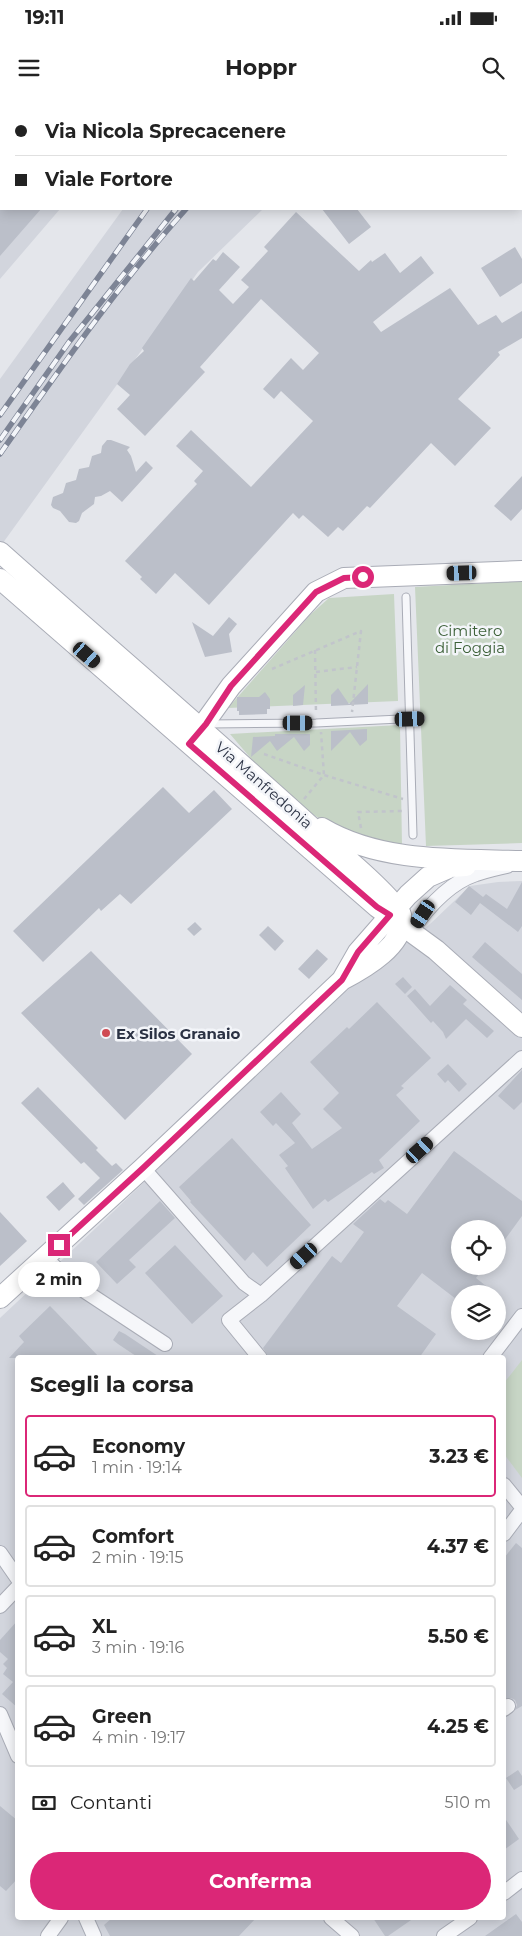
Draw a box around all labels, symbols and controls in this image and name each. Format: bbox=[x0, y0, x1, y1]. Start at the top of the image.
text: 19:11 bbox=[25, 6, 64, 29]
icon: menu bbox=[15, 54, 43, 82]
text: Hoppr bbox=[225, 54, 297, 81]
icon: search bbox=[479, 54, 507, 82]
text: Via Nicola Sprecacenere bbox=[45, 120, 286, 143]
text: Viale Fortore bbox=[45, 168, 173, 191]
car bbox=[446, 565, 477, 581]
route start bbox=[352, 566, 374, 588]
park label: Cimitero di Foggia bbox=[435, 621, 505, 657]
car bbox=[70, 639, 103, 671]
car bbox=[394, 711, 425, 727]
car bbox=[283, 716, 313, 731]
street label: Via Manfredonia bbox=[211, 738, 317, 832]
car bbox=[408, 897, 437, 931]
place label: Ex Silos Granaio bbox=[116, 1024, 241, 1043]
marker: Ex Silos Granaio bbox=[100, 1027, 112, 1039]
car bbox=[403, 1134, 436, 1166]
map controls bbox=[451, 1220, 506, 1340]
button: locate bbox=[451, 1220, 506, 1275]
route end bbox=[48, 1234, 70, 1256]
car bbox=[287, 1240, 320, 1272]
callout: 2 min bbox=[18, 1262, 100, 1298]
text: 2 min bbox=[36, 1270, 82, 1289]
button: layers bbox=[451, 1285, 506, 1340]
text: Scegli la corsa bbox=[30, 1371, 194, 1398]
icon: car bbox=[32, 1434, 77, 1479]
text: Economy bbox=[92, 1435, 185, 1458]
text: 3.23 € bbox=[429, 1445, 489, 1468]
text: 1 min · 19:14 bbox=[92, 1458, 182, 1477]
icon: car bbox=[32, 1524, 77, 1569]
text: Comfort bbox=[92, 1525, 174, 1548]
text: 4.37 € bbox=[427, 1535, 489, 1558]
text: 2 min · 19:15 bbox=[92, 1548, 184, 1567]
icon: car bbox=[32, 1614, 77, 1659]
text: XL bbox=[92, 1615, 117, 1638]
text: 5.50 € bbox=[428, 1625, 489, 1648]
text: 3 min · 19:16 bbox=[92, 1638, 184, 1657]
icon: car bbox=[32, 1704, 77, 1749]
text: Green bbox=[92, 1705, 152, 1728]
text: 4.25 € bbox=[427, 1715, 489, 1738]
text: 4 min · 19:17 bbox=[92, 1728, 185, 1747]
icon: cash bbox=[30, 1789, 58, 1817]
text: Contanti bbox=[70, 1791, 152, 1814]
text: 510 m bbox=[444, 1793, 491, 1812]
button: Conferma bbox=[30, 1852, 491, 1910]

